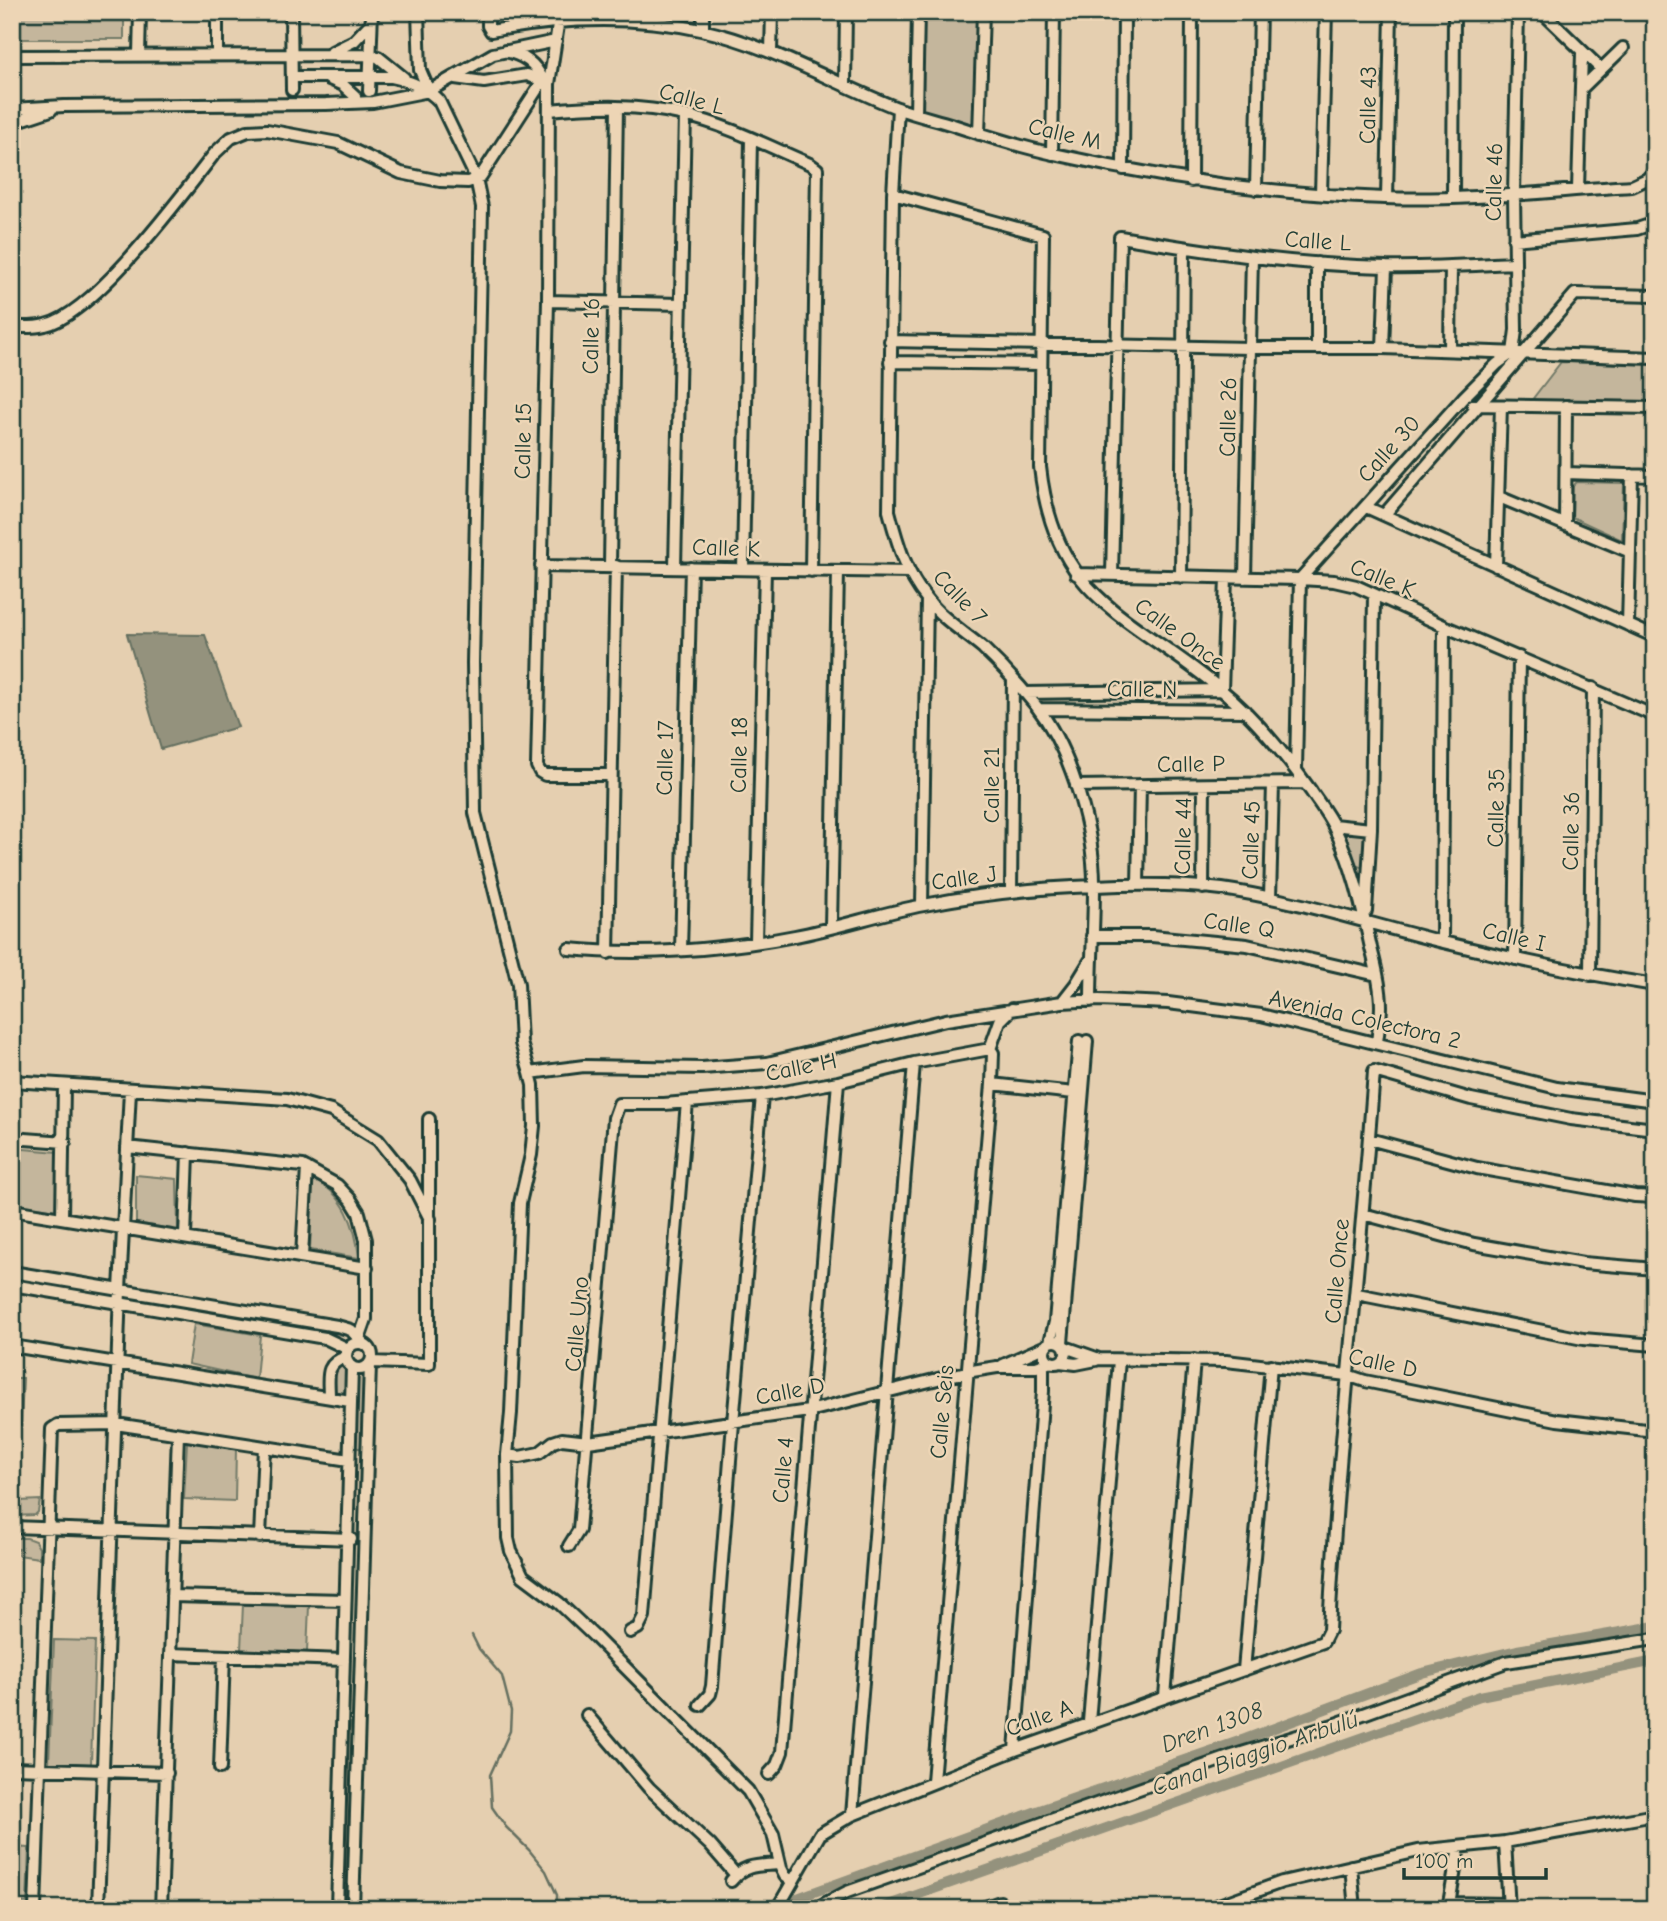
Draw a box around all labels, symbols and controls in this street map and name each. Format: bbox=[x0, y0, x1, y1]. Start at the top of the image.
street label: Calle 43 bbox=[1354, 66, 1382, 144]
street label: Calle L bbox=[656, 77, 728, 121]
street label: Calle M bbox=[1026, 112, 1104, 156]
street label: Calle 46 bbox=[1480, 142, 1508, 222]
street label: Calle L bbox=[1284, 225, 1353, 257]
street label: Calle 16 bbox=[577, 297, 605, 375]
street label: Calle 26 bbox=[1214, 377, 1242, 457]
street label: Calle 15 bbox=[509, 402, 537, 480]
street label: Calle 30 bbox=[1352, 410, 1426, 488]
street label: Calle K bbox=[691, 533, 761, 563]
street label: Calle K bbox=[1346, 553, 1420, 603]
street label: Calle 7 bbox=[927, 564, 993, 630]
street label: Calle Once bbox=[1129, 592, 1231, 676]
street label: Calle N bbox=[1107, 675, 1177, 703]
street label: Calle 18 bbox=[725, 717, 753, 793]
street label: Calle 17 bbox=[651, 720, 679, 796]
street label: Calle 21 bbox=[978, 747, 1005, 823]
street label: Calle P bbox=[1157, 750, 1225, 778]
street label: Calle 35 bbox=[1482, 768, 1510, 848]
street label: Calle 36 bbox=[1557, 791, 1585, 871]
street label: Calle 44 bbox=[1169, 797, 1197, 875]
street label: Calle 45 bbox=[1236, 800, 1266, 880]
street label: Calle J bbox=[930, 860, 998, 896]
street label: Calle Q bbox=[1202, 907, 1276, 943]
street label: Calle I bbox=[1480, 917, 1548, 957]
street label: Avenida Colectora 2 bbox=[1266, 984, 1464, 1054]
street label: Calle H bbox=[763, 1047, 839, 1087]
street label: Calle Once bbox=[1319, 1217, 1355, 1325]
street label: Calle Uno bbox=[559, 1275, 595, 1373]
street label: Calle D bbox=[1346, 1343, 1420, 1383]
street label: Calle Seis bbox=[924, 1364, 960, 1460]
street label: Calle D bbox=[753, 1371, 827, 1411]
street label: Calle 4 bbox=[767, 1436, 799, 1504]
street label: Calle A bbox=[1002, 1694, 1076, 1742]
water label: Dren 1308 bbox=[1157, 1695, 1267, 1758]
water label: Canal Biaggio Arbulú bbox=[1148, 1704, 1362, 1802]
scale bar bbox=[1404, 1837, 1546, 1881]
text: 100 m bbox=[1415, 1849, 1473, 1873]

